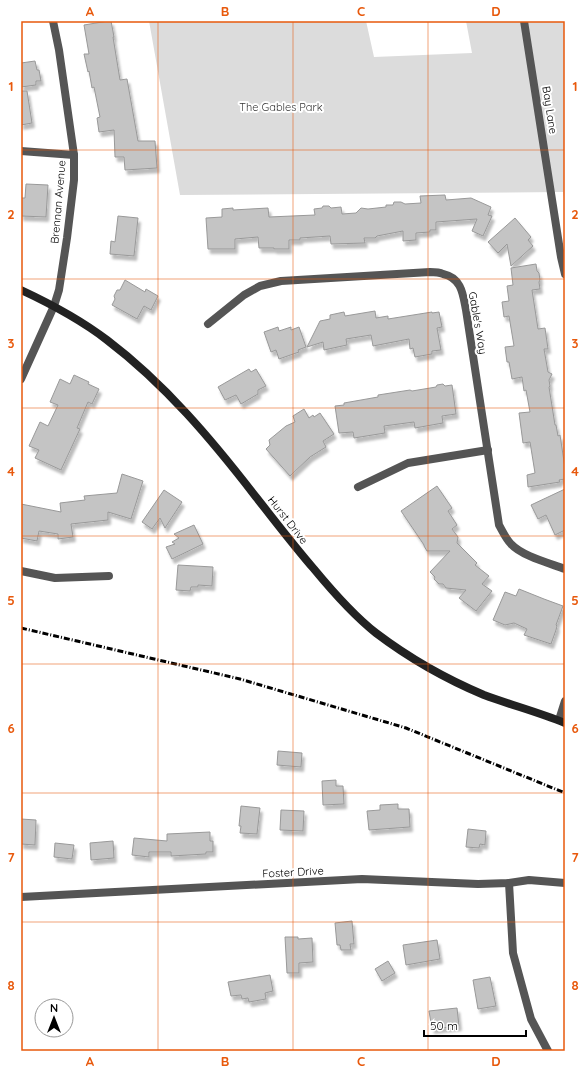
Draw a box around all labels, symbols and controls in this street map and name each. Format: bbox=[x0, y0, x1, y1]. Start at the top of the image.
text: A bbox=[86, 3, 95, 19]
text: B bbox=[221, 3, 229, 19]
text: C bbox=[357, 3, 365, 19]
text: D bbox=[491, 3, 501, 19]
text: 1 bbox=[8, 78, 14, 94]
text: 1 bbox=[572, 78, 578, 94]
street label: Bay Lane bbox=[539, 85, 561, 135]
park label: The Gables Park bbox=[239, 100, 323, 114]
street label: Brennan Avenue bbox=[47, 160, 69, 244]
text: 2 bbox=[7, 206, 15, 222]
text: 2 bbox=[571, 206, 579, 222]
street label: Gable's Way bbox=[466, 291, 490, 355]
text: 3 bbox=[8, 335, 15, 351]
text: 3 bbox=[572, 335, 579, 351]
text: 4 bbox=[7, 463, 15, 479]
text: 4 bbox=[571, 463, 579, 479]
street label: Hurst Drive bbox=[265, 493, 311, 547]
text: 5 bbox=[7, 592, 15, 608]
text: 5 bbox=[571, 592, 579, 608]
text: 6 bbox=[7, 720, 15, 736]
text: 6 bbox=[571, 720, 579, 736]
text: 7 bbox=[7, 849, 15, 865]
text: 7 bbox=[571, 849, 579, 865]
street label: Foster Drive bbox=[262, 863, 324, 881]
text: 8 bbox=[7, 977, 15, 993]
text: 8 bbox=[571, 977, 579, 993]
north arrow bbox=[34, 998, 74, 1038]
text: N bbox=[50, 1001, 58, 1015]
scale bar bbox=[424, 1012, 526, 1038]
text: 50 m bbox=[430, 1018, 458, 1033]
text: A bbox=[86, 1053, 95, 1069]
text: B bbox=[221, 1053, 229, 1069]
text: C bbox=[357, 1053, 365, 1069]
text: D bbox=[491, 1053, 501, 1069]

